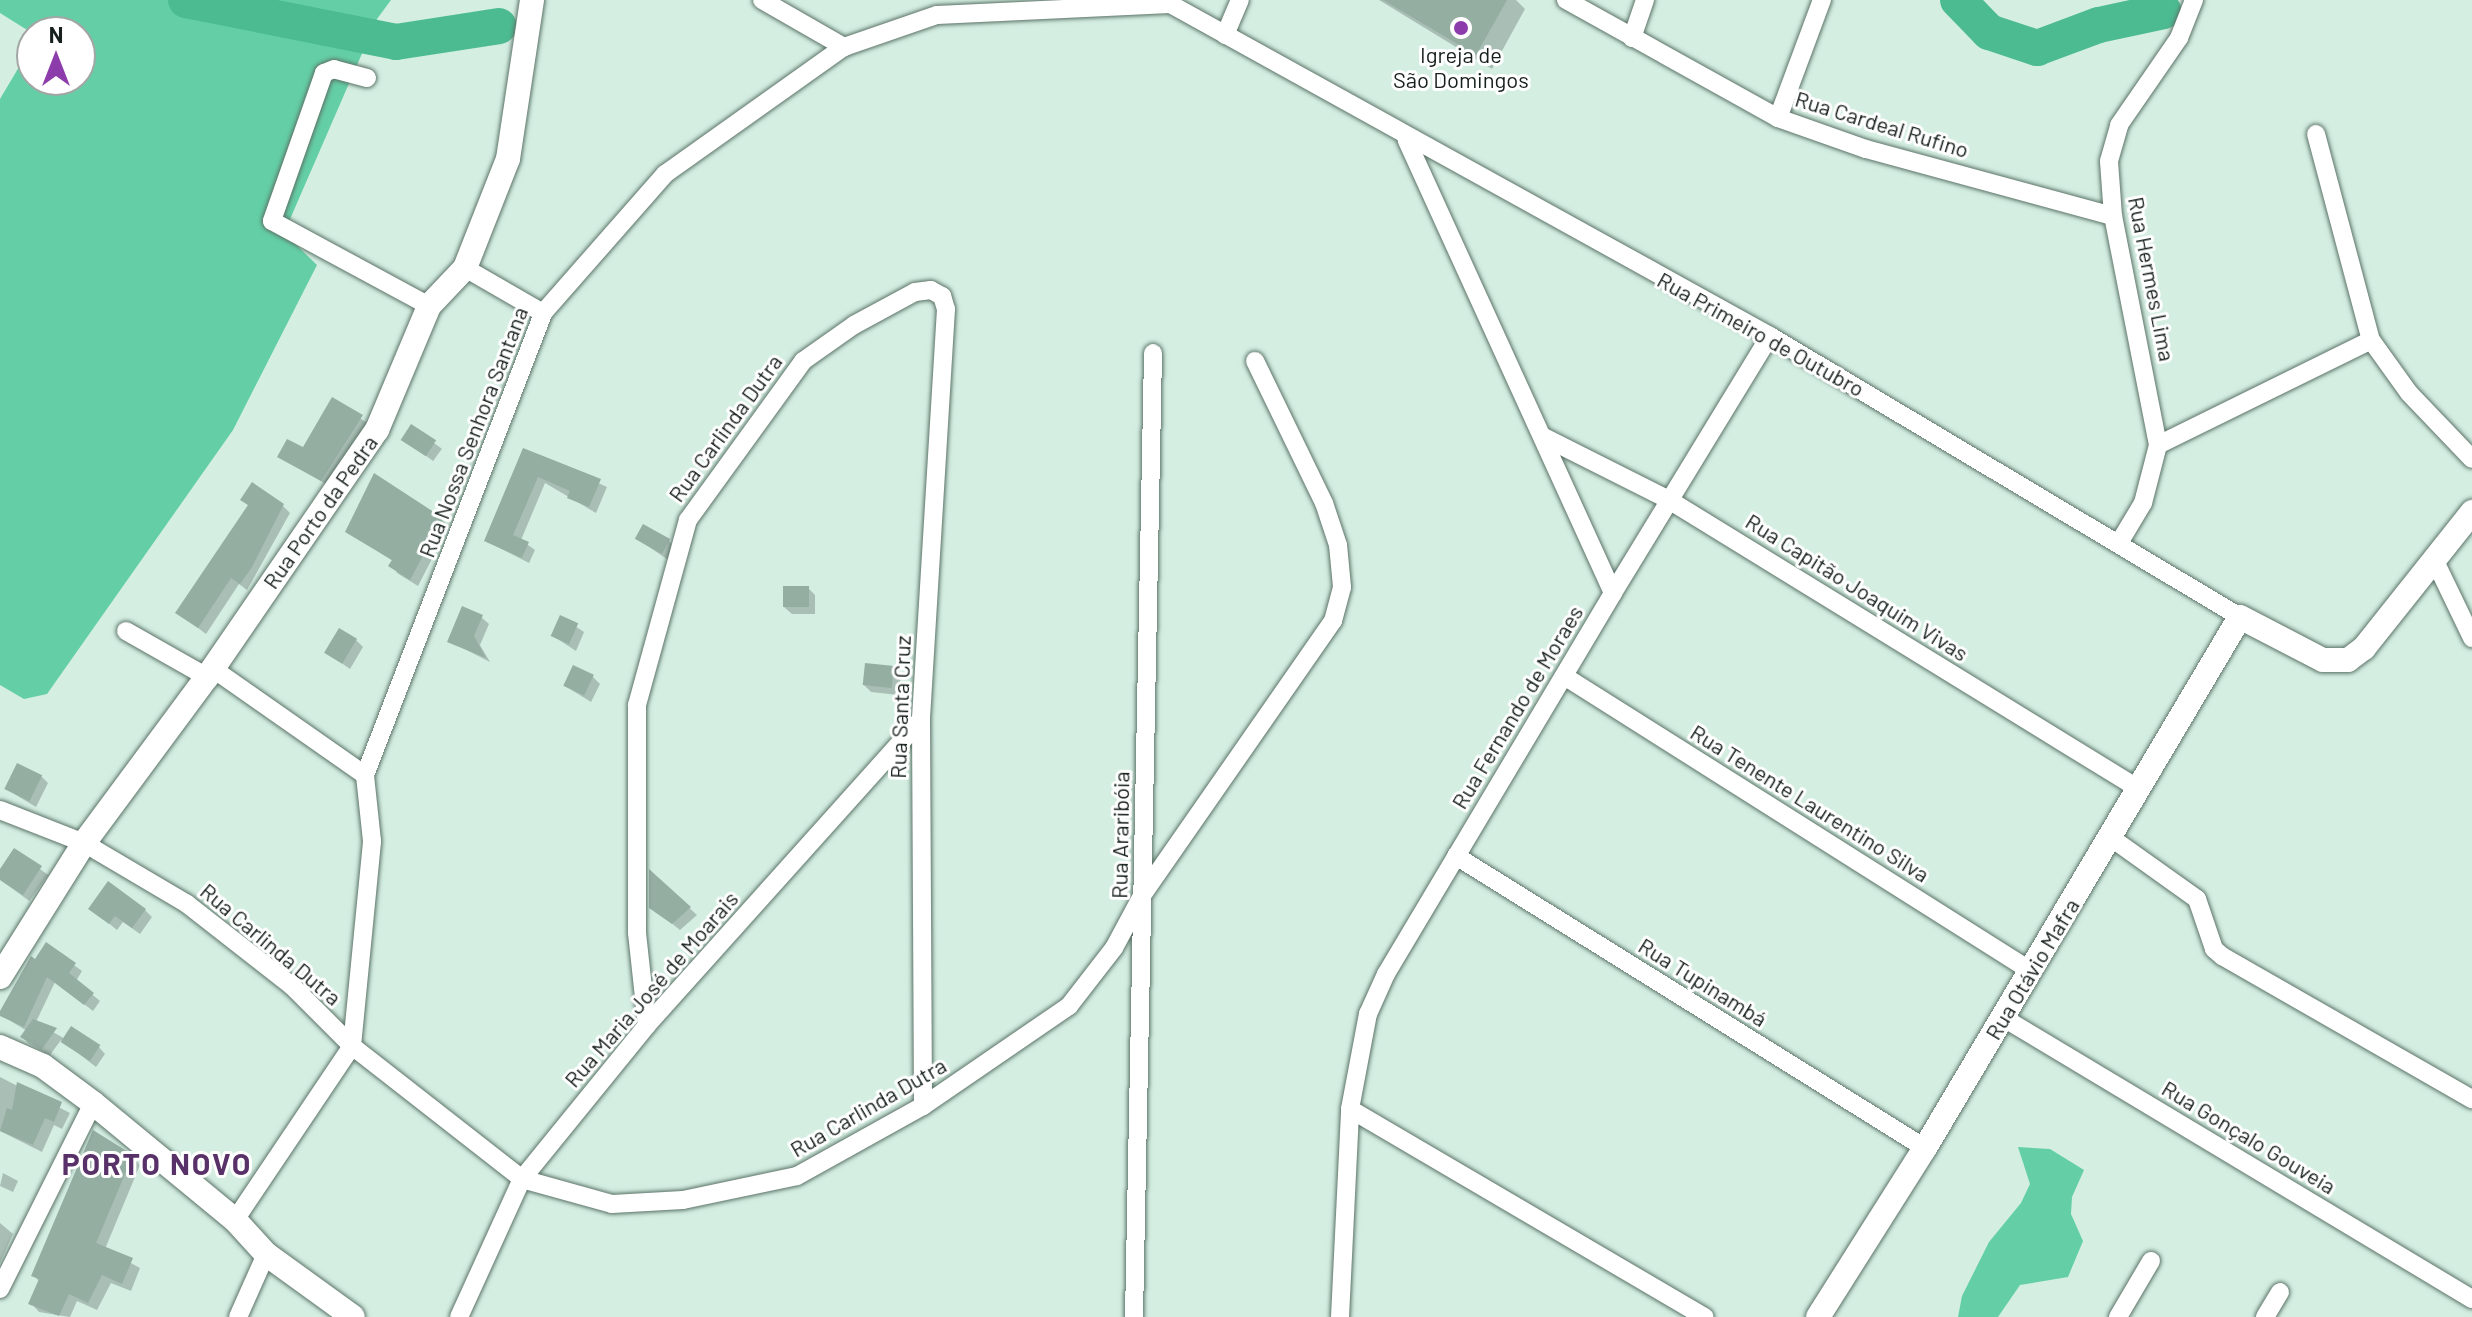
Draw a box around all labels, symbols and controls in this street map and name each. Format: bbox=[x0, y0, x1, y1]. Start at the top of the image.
north arrow bbox=[16, 16, 96, 96]
marker: Igreja de São Domingos bbox=[1452, 19, 1470, 37]
text: N bbox=[49, 21, 63, 47]
place label: Igreja de São Domingos bbox=[1393, 41, 1529, 92]
street label: Rua Cardeal Rufino bbox=[1792, 85, 1972, 163]
street label: Rua Hermes Lima bbox=[2123, 194, 2181, 364]
street label: Rua Primeiro de Outubro bbox=[1653, 266, 1869, 402]
street label: Rua Nossa Senhora Santana bbox=[413, 303, 533, 561]
street label: Rua Carlinda Dutra bbox=[663, 349, 787, 507]
street label: Rua Porto da Pedra bbox=[257, 430, 383, 594]
street label: Rua Capitão Joaquim Vivas bbox=[1741, 508, 1973, 666]
street label: Rua Fernando de Moraes bbox=[1446, 601, 1588, 813]
street label: Rua Santa Cruz bbox=[884, 635, 916, 779]
street label: Rua Tenente Laurentino Silva bbox=[1686, 719, 1934, 887]
street label: Rua Araribóia bbox=[1106, 771, 1134, 899]
street label: Rua Carlinda Dutra bbox=[195, 877, 347, 1011]
street label: Rua Maria José de Moarais bbox=[559, 886, 743, 1092]
street label: Rua Otávio Mafra bbox=[1979, 894, 2085, 1044]
street label: Rua Tupinambá bbox=[1634, 932, 1772, 1032]
street label: Rua Carlinda Dutra bbox=[785, 1052, 951, 1162]
street label: Rua Gonçalo Gouveia bbox=[2157, 1075, 2341, 1199]
district label: PORTO NOVO bbox=[62, 1145, 252, 1181]

